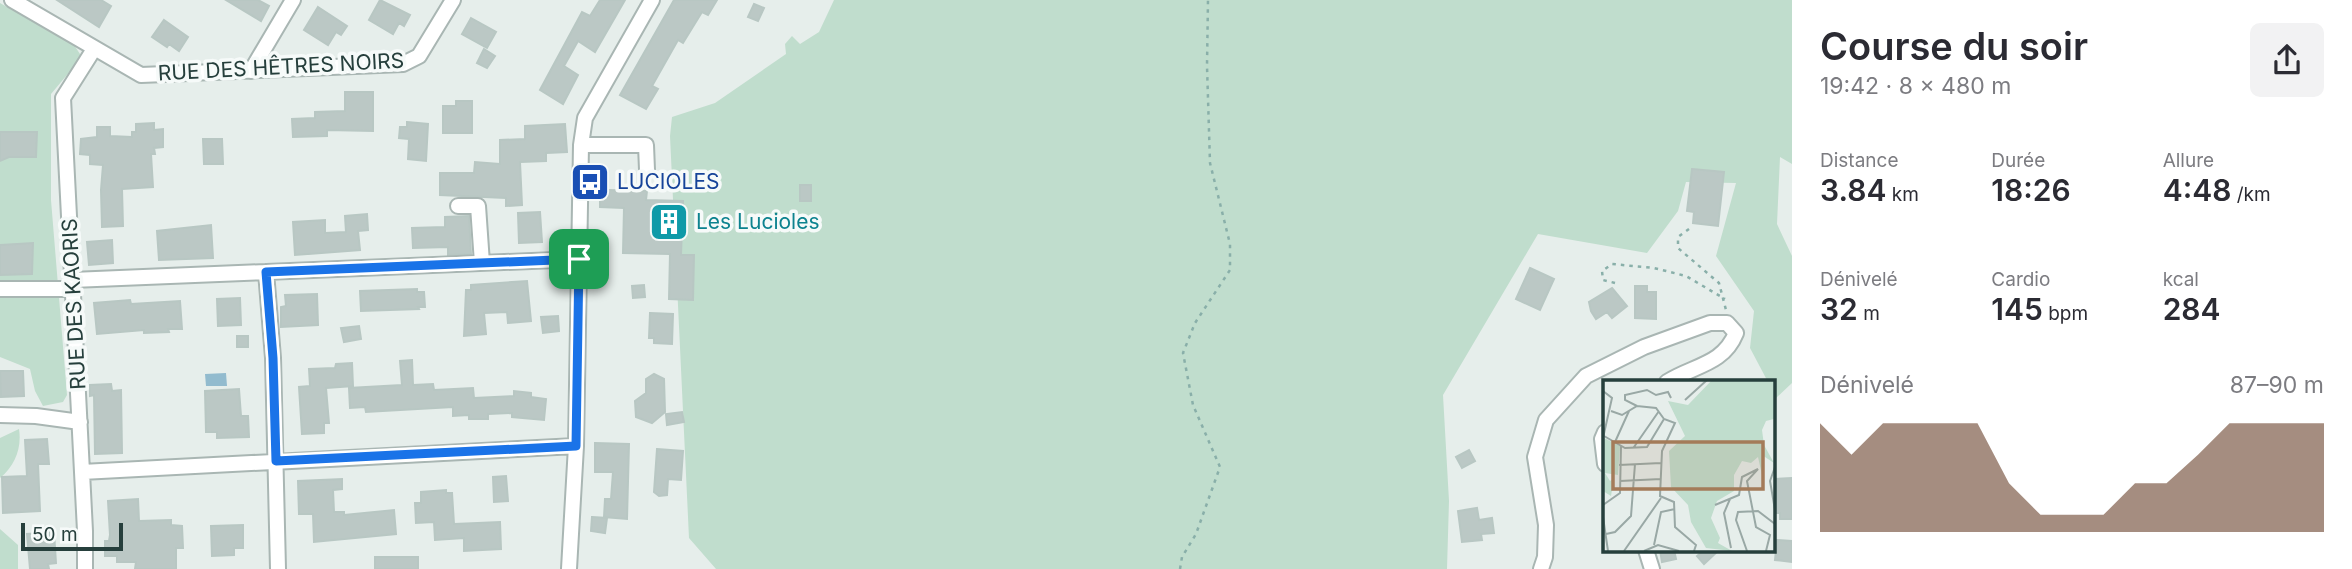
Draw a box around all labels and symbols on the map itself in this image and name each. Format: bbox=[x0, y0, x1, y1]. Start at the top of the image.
street label: RUE DES HÊTRES NOIRS bbox=[157, 47, 405, 85]
bus stop icon: LUCIOLES bbox=[569, 161, 611, 203]
place label: LUCIOLES bbox=[617, 169, 720, 194]
building icon: Les Lucioles bbox=[648, 201, 690, 243]
place label: Les Lucioles bbox=[696, 209, 820, 234]
street label: RUE DES KAORIS bbox=[57, 218, 90, 390]
pin bbox=[549, 229, 609, 289]
inset map bbox=[1603, 380, 1774, 552]
scale bar bbox=[21, 520, 122, 552]

